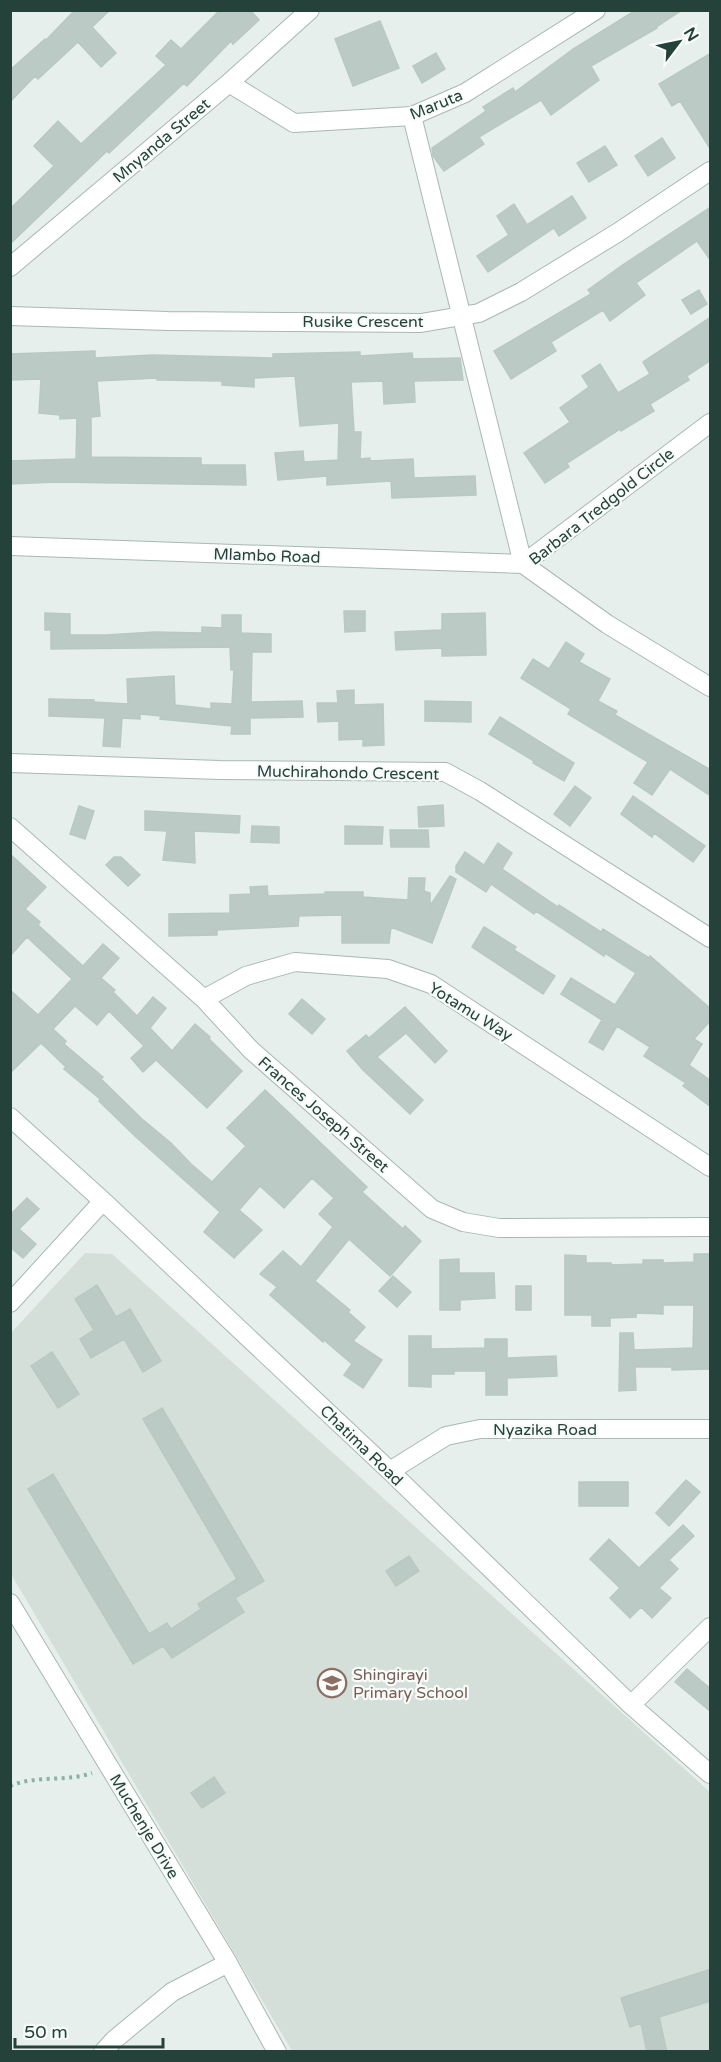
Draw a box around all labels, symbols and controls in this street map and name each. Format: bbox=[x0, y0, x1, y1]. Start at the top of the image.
north arrow bbox=[649, 12, 709, 72]
text: N bbox=[679, 24, 703, 45]
street label: Maruta bbox=[407, 85, 466, 125]
street label: Mnyanda Street bbox=[109, 94, 214, 187]
street label: Rusike Crescent bbox=[302, 312, 424, 332]
street label: Barbara Tredgold Circle bbox=[525, 444, 678, 570]
street label: Mlambo Road bbox=[213, 544, 321, 568]
street label: Muchirahondo Crescent bbox=[257, 761, 439, 785]
street label: Yotamu Way bbox=[425, 978, 517, 1046]
street label: Frances Joseph Street bbox=[254, 1052, 393, 1177]
street label: Chatima Road bbox=[316, 1401, 407, 1490]
street label: Nyazika Road bbox=[493, 1420, 597, 1440]
place label: Shingirayi Primary School bbox=[353, 1665, 468, 1703]
school or university icon: Shingirayi Primary School bbox=[316, 1667, 348, 1699]
street label: Muchenje Drive bbox=[105, 1770, 183, 1883]
scale bar bbox=[15, 2011, 164, 2049]
text: 50 m bbox=[24, 2021, 68, 2043]

